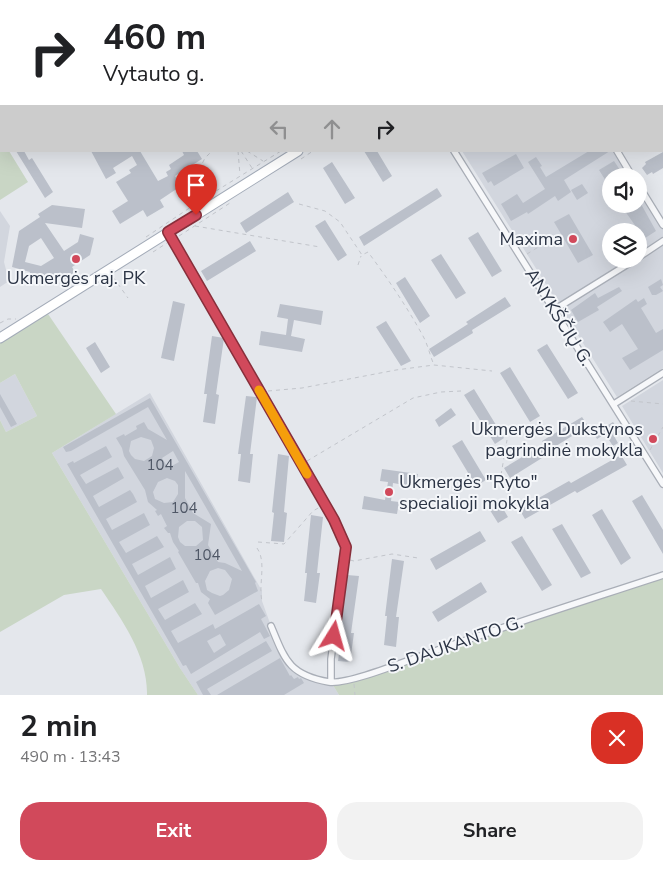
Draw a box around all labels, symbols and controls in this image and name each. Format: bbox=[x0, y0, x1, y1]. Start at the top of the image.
text: 460 m bbox=[103, 14, 206, 61]
icon: right bbox=[20, 20, 85, 85]
text: Vytauto g. bbox=[103, 59, 204, 89]
icon: left bbox=[265, 115, 293, 143]
icon: ahead bbox=[318, 115, 346, 143]
icon: right bbox=[371, 115, 399, 143]
pin bbox=[175, 164, 217, 215]
map controls bbox=[602, 168, 647, 268]
button: sound bbox=[602, 168, 647, 213]
icon: arrive bbox=[182, 171, 210, 199]
button: layers bbox=[602, 223, 647, 268]
place label: Maxima bbox=[499, 227, 563, 251]
marker: Maxima bbox=[567, 233, 579, 245]
marker: Ukmergės raj. PK bbox=[70, 253, 82, 265]
street label: ANYKŠČIŲ G. bbox=[519, 264, 599, 370]
place label: Ukmergės raj. PK bbox=[7, 266, 146, 290]
place label: Ukmergės Dukstynos pagrindinė mokykla bbox=[471, 417, 643, 462]
marker: Ukmergės Dukstynos pagrindinė mokykla bbox=[647, 433, 659, 445]
house number: 104 bbox=[146, 455, 174, 475]
place label: Ukmergės "Ryto" specialioji mokykla bbox=[399, 470, 550, 515]
marker: Ukmergės "Ryto" specialioji mokykla bbox=[383, 486, 395, 498]
house number: 104 bbox=[170, 498, 198, 518]
house number: 104 bbox=[193, 545, 221, 565]
position arrow bbox=[307, 609, 359, 661]
street label: S. DAUKANTO G. bbox=[384, 610, 526, 678]
text: 2 min bbox=[20, 706, 98, 747]
button: close bbox=[591, 712, 643, 764]
text: 490 m · 13:43 bbox=[20, 746, 121, 768]
button: Exit bbox=[20, 802, 327, 860]
button: Share bbox=[337, 802, 643, 860]

